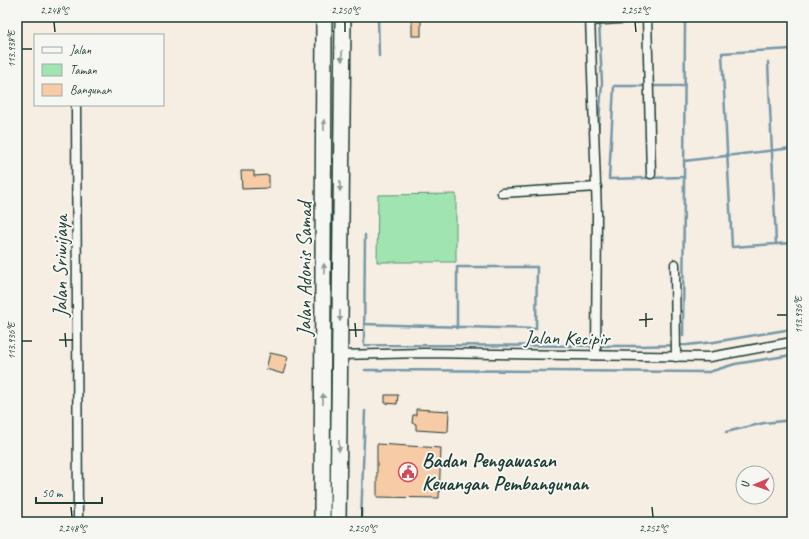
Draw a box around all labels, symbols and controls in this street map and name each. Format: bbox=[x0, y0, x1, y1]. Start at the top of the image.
text: 2.248°S bbox=[40, 4, 70, 17]
text: 2.250°S bbox=[331, 4, 361, 17]
text: 2.252°S bbox=[621, 4, 651, 17]
text: 113.938°E bbox=[5, 29, 18, 68]
legend bbox=[34, 34, 164, 106]
text: Jalan bbox=[69, 42, 92, 58]
one-way arrow bbox=[339, 50, 345, 63]
text: Taman bbox=[70, 62, 97, 78]
text: Bangunan bbox=[70, 82, 112, 98]
one-way arrow bbox=[321, 118, 327, 131]
one-way arrow bbox=[337, 180, 343, 193]
street label: Jalan Adonis Samad bbox=[292, 199, 317, 337]
street label: Jalan Sriwijaya bbox=[48, 213, 73, 318]
one-way arrow bbox=[321, 262, 327, 275]
text: 113.936°E bbox=[792, 295, 805, 334]
one-way arrow bbox=[337, 310, 343, 323]
text: 113.936°E bbox=[5, 321, 18, 360]
street label: Jalan Kecipir bbox=[523, 325, 612, 351]
one-way arrow bbox=[320, 392, 326, 405]
one-way arrow bbox=[336, 440, 342, 453]
place label: Badan Pengawasan Keuangan Pembangunan bbox=[422, 448, 590, 496]
public building icon: Badan Pengawasan Keuangan Pembangunan bbox=[397, 461, 419, 483]
north arrow bbox=[735, 465, 775, 505]
scale bar bbox=[36, 479, 102, 505]
text: U bbox=[738, 480, 752, 488]
text: 50 m bbox=[42, 485, 64, 501]
text: 2.248°S bbox=[58, 522, 88, 535]
text: 2.250°S bbox=[348, 522, 378, 535]
text: 2.252°S bbox=[639, 522, 669, 535]

